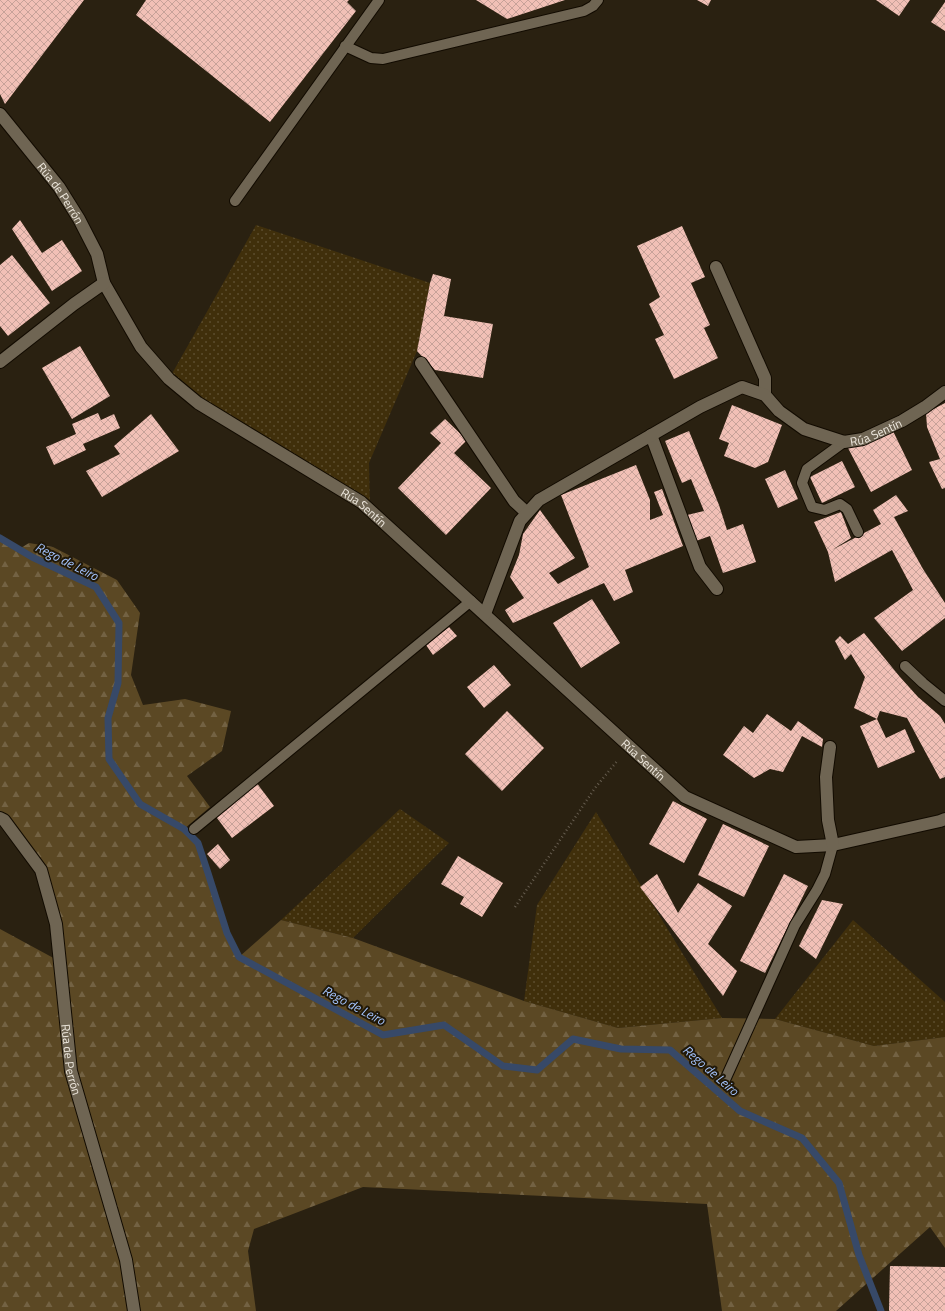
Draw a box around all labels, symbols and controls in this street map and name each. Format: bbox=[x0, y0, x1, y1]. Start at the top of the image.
street label: Rúa de Perrón bbox=[33, 158, 89, 227]
street label: Rúa Sentín bbox=[848, 413, 905, 450]
street label: Rúa Sentín bbox=[337, 482, 392, 531]
water label: Rego de Leiro bbox=[32, 537, 103, 586]
street label: Rúa Sentín bbox=[617, 734, 670, 785]
water label: Rego de Leiro bbox=[319, 980, 389, 1030]
street label: Rúa de Perrón bbox=[57, 1023, 87, 1097]
water label: Rego de Leiro bbox=[679, 1040, 744, 1100]

